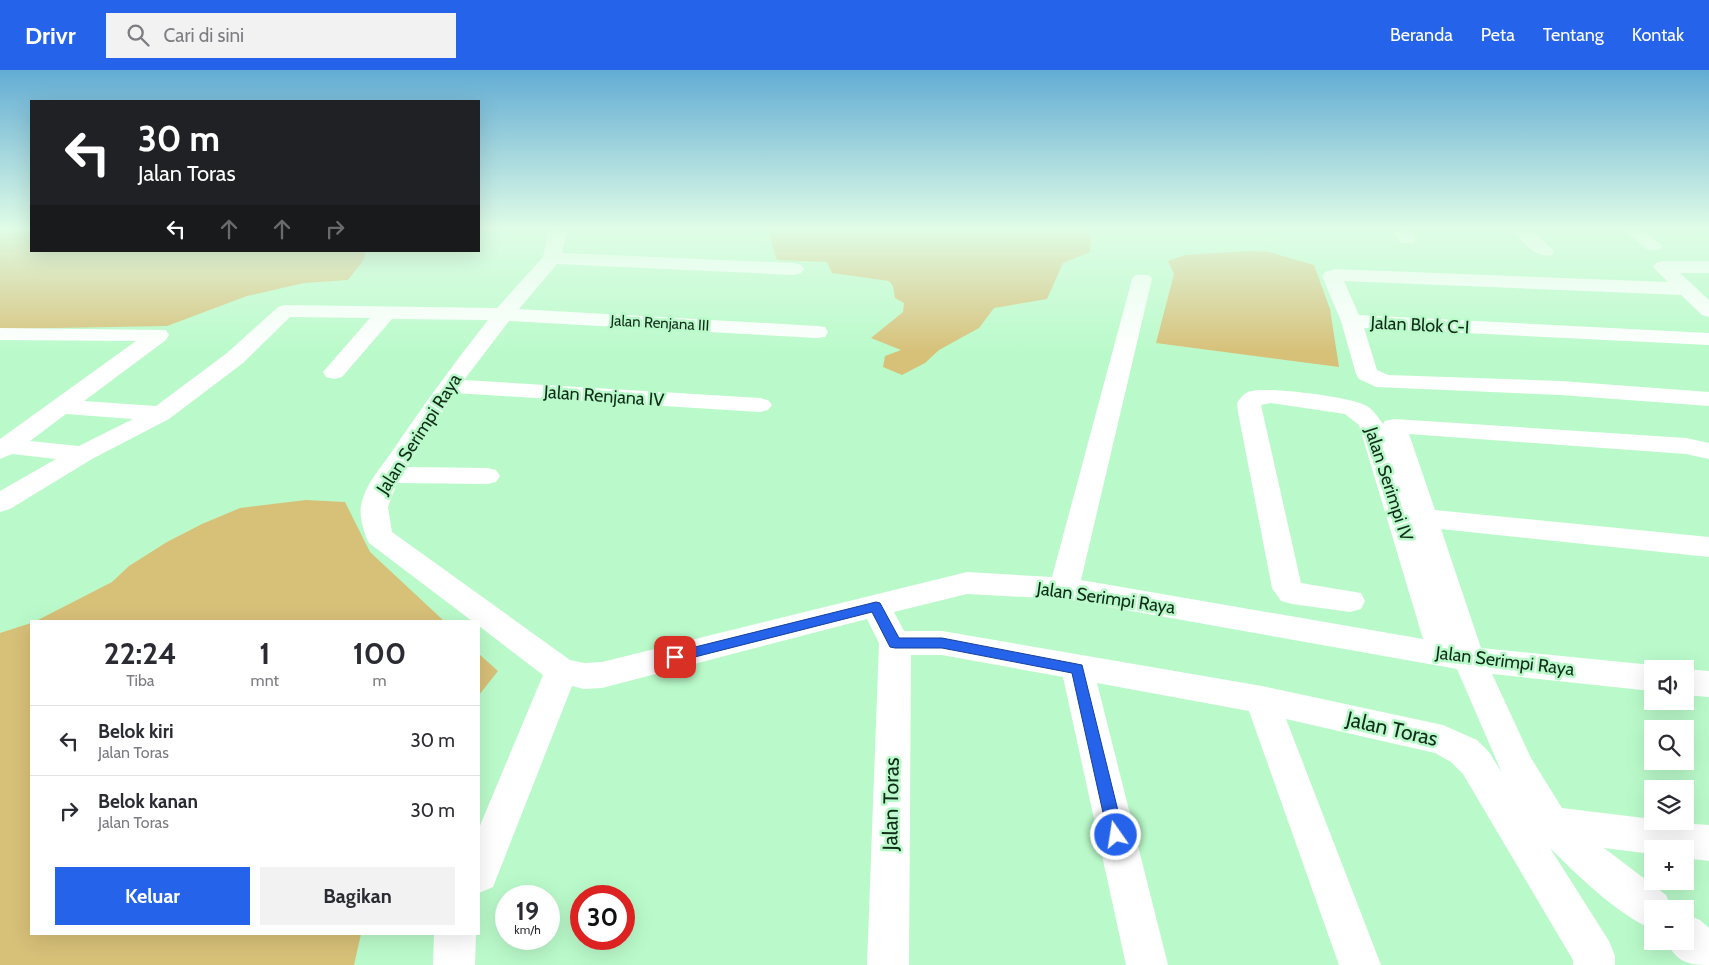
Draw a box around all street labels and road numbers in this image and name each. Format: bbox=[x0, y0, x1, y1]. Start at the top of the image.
street label: Jalan Renjana III bbox=[609, 311, 710, 335]
street label: Jalan Blok C-I bbox=[1369, 311, 1470, 339]
street label: Jalan Serimpi Raya bbox=[371, 369, 466, 499]
street label: Jalan Renjana IV bbox=[542, 381, 665, 411]
street label: Jalan Serimpi IV bbox=[1360, 423, 1418, 544]
street label: Jalan Serimpi Raya bbox=[1034, 577, 1177, 619]
street label: Jalan Serimpi Raya bbox=[1433, 641, 1576, 680]
street label: Jalan Toras bbox=[1343, 706, 1441, 751]
street label: Jalan Toras bbox=[877, 757, 904, 852]

